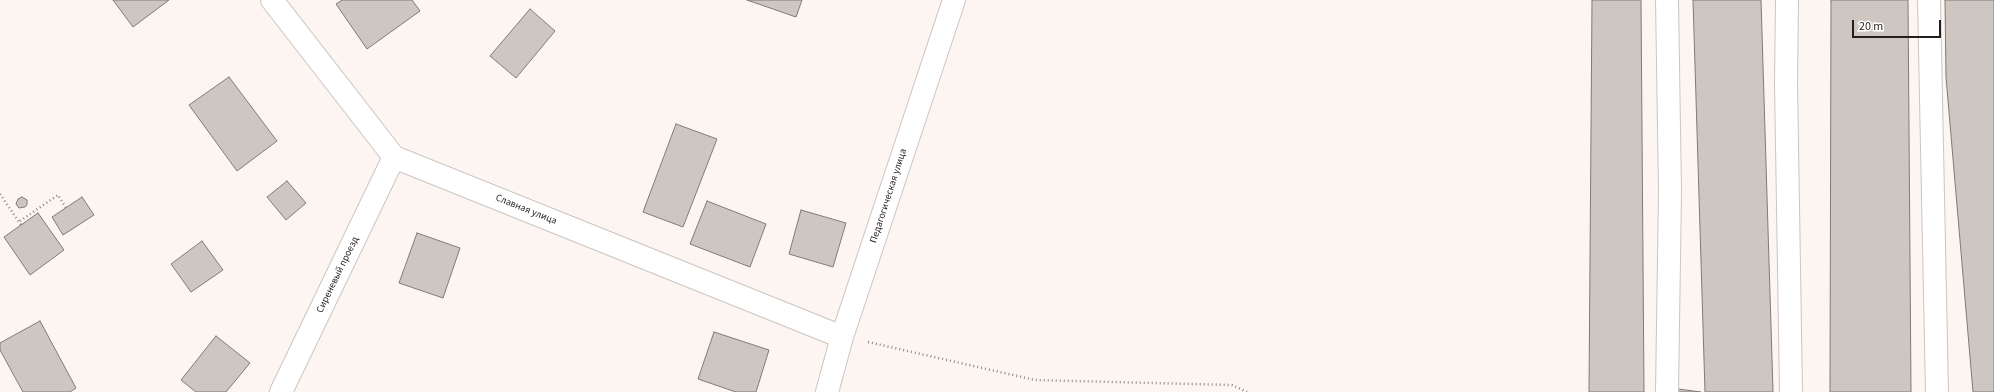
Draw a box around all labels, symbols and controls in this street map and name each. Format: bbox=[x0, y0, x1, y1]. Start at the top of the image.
scale bar bbox=[1854, 12, 1943, 38]
text: 20 m bbox=[1859, 18, 1883, 35]
street label: Педагогическая улица bbox=[868, 147, 910, 245]
street label: Славная улица bbox=[494, 192, 558, 228]
street label: Сиреневый проезд bbox=[314, 235, 362, 315]

